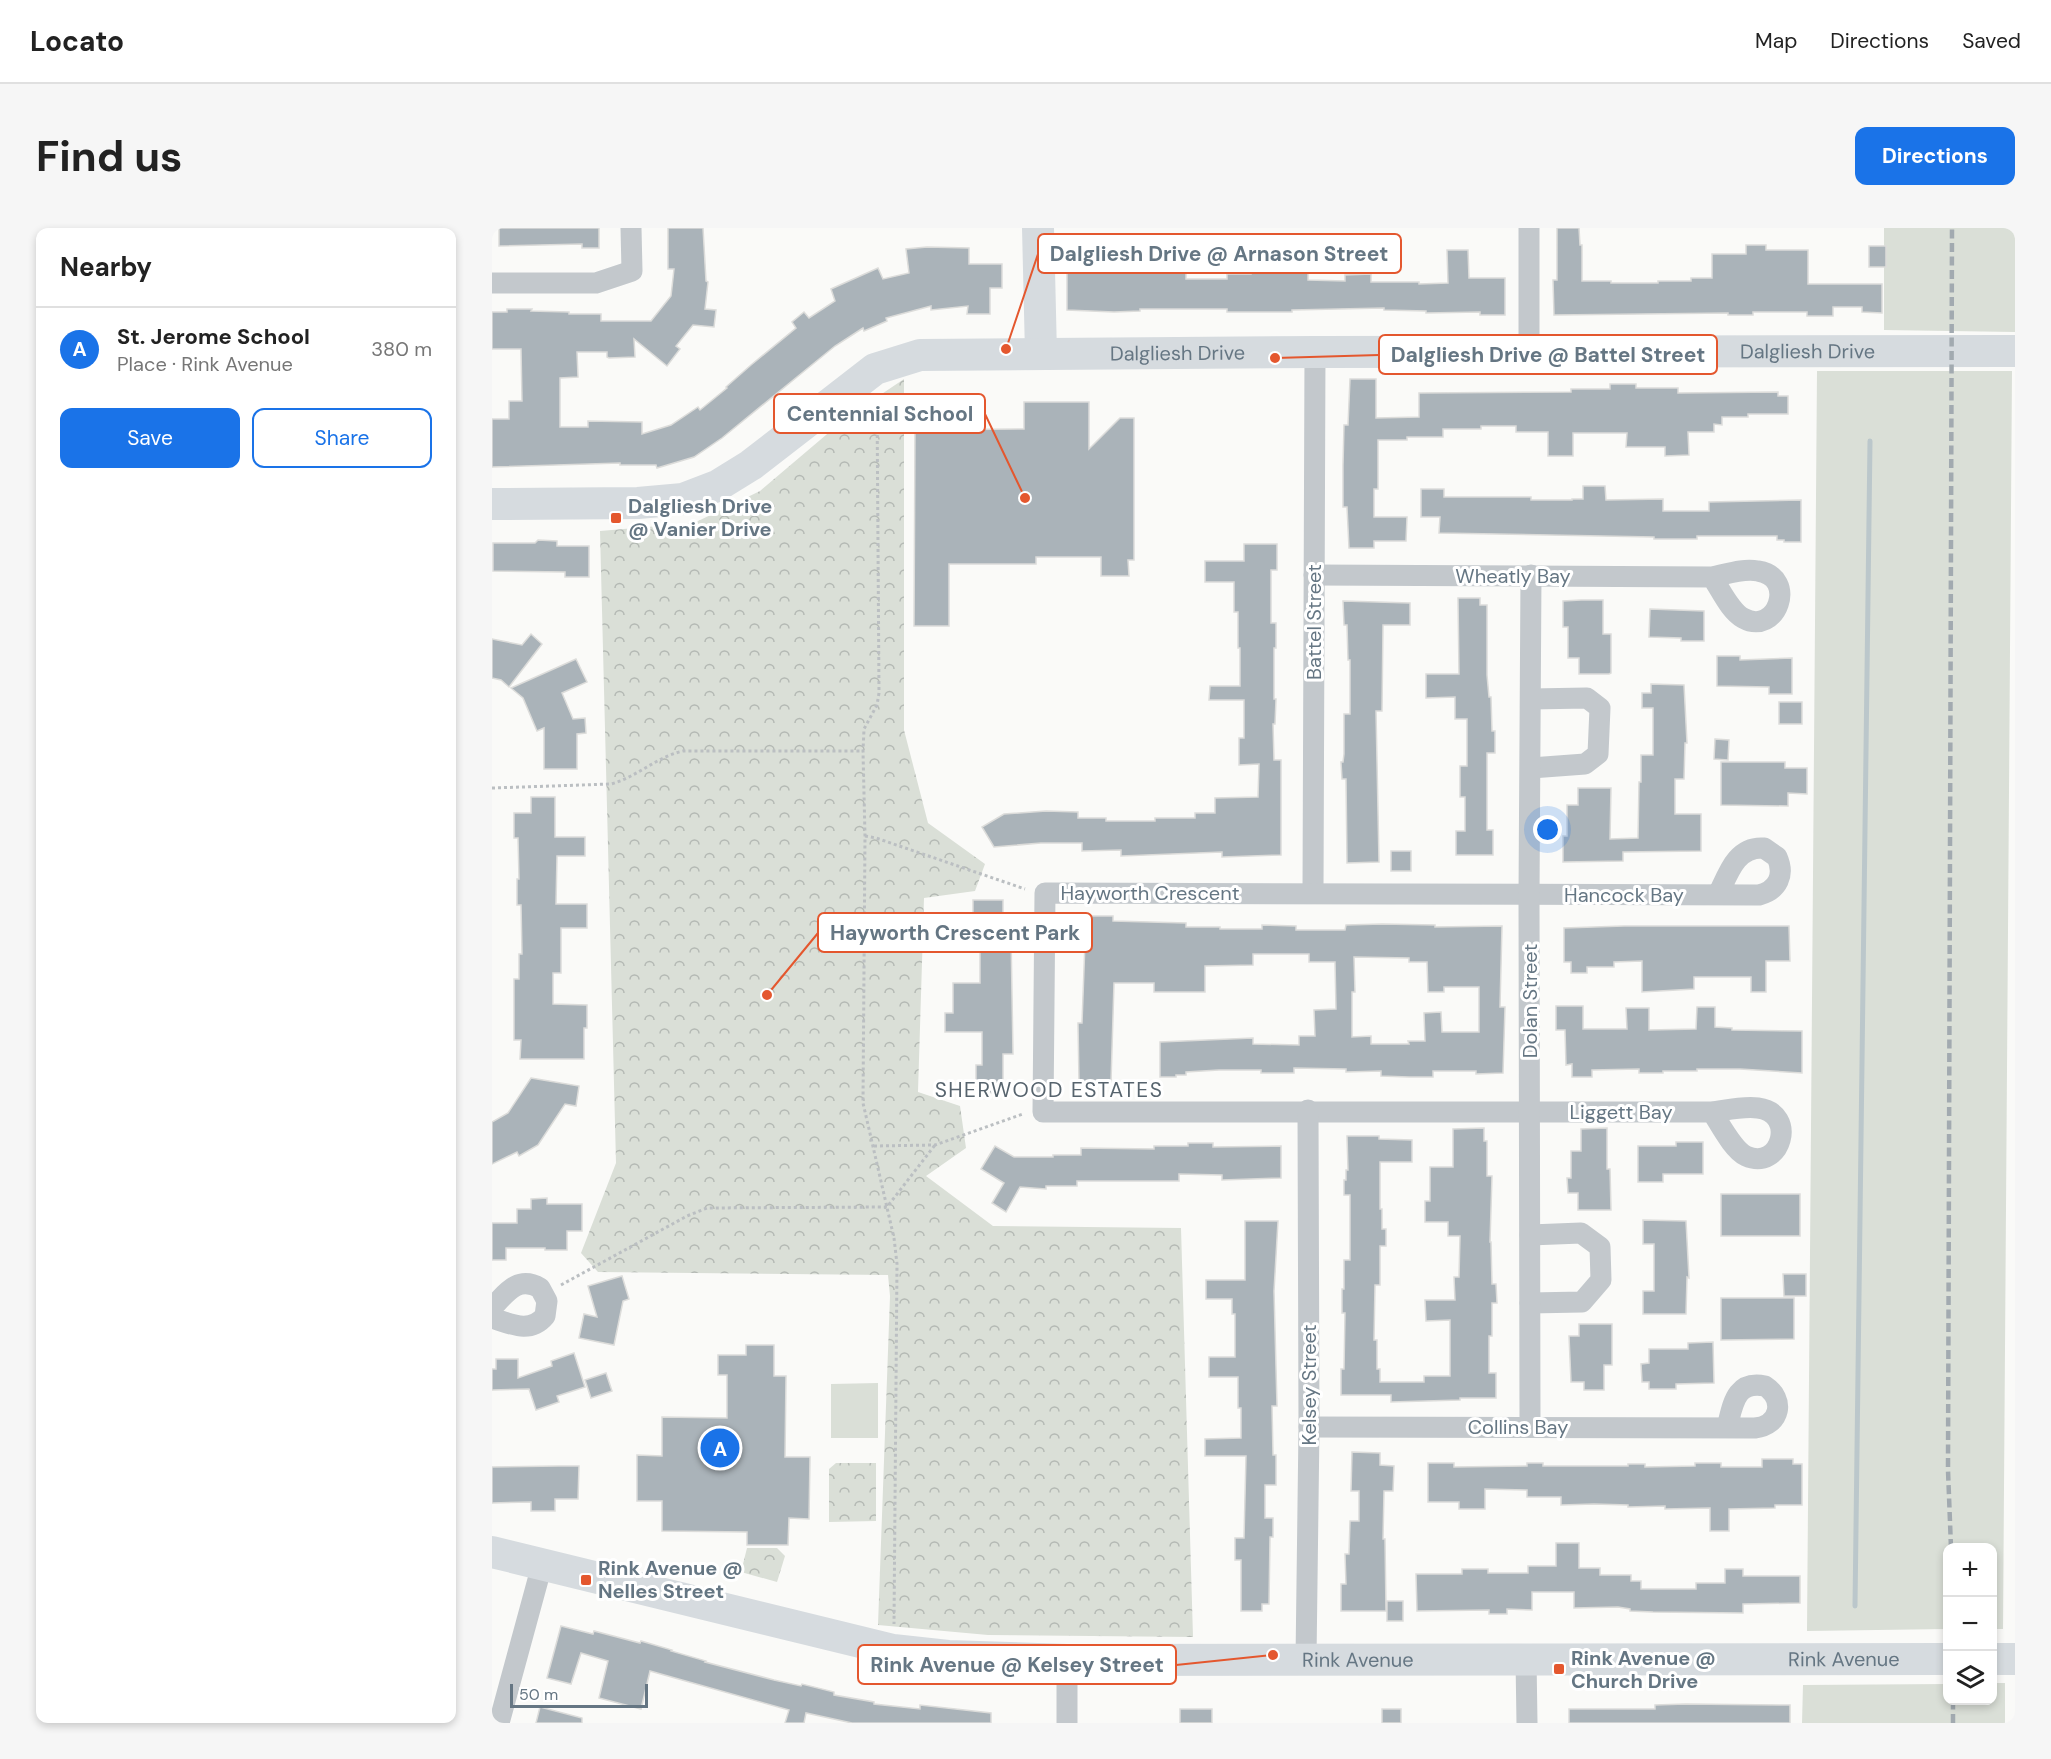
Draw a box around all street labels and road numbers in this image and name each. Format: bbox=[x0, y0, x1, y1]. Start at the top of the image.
street label: Dalgliesh Drive bbox=[1740, 338, 1875, 364]
street label: Dalgliesh Drive bbox=[1110, 340, 1245, 367]
street label: Wheatly Bay bbox=[1455, 563, 1571, 589]
street label: Battel Street bbox=[1301, 564, 1327, 680]
street label: Hayworth Crescent bbox=[1061, 880, 1240, 906]
street label: Hancock Bay bbox=[1564, 882, 1684, 908]
street label: Dolan Street bbox=[1517, 944, 1543, 1058]
street label: Liggett Bay bbox=[1569, 1099, 1673, 1125]
street label: Kelsey Street bbox=[1296, 1324, 1322, 1445]
street label: Collins Bay bbox=[1468, 1414, 1568, 1440]
street label: Rink Avenue bbox=[1788, 1646, 1900, 1672]
street label: Rink Avenue bbox=[1302, 1647, 1414, 1673]

